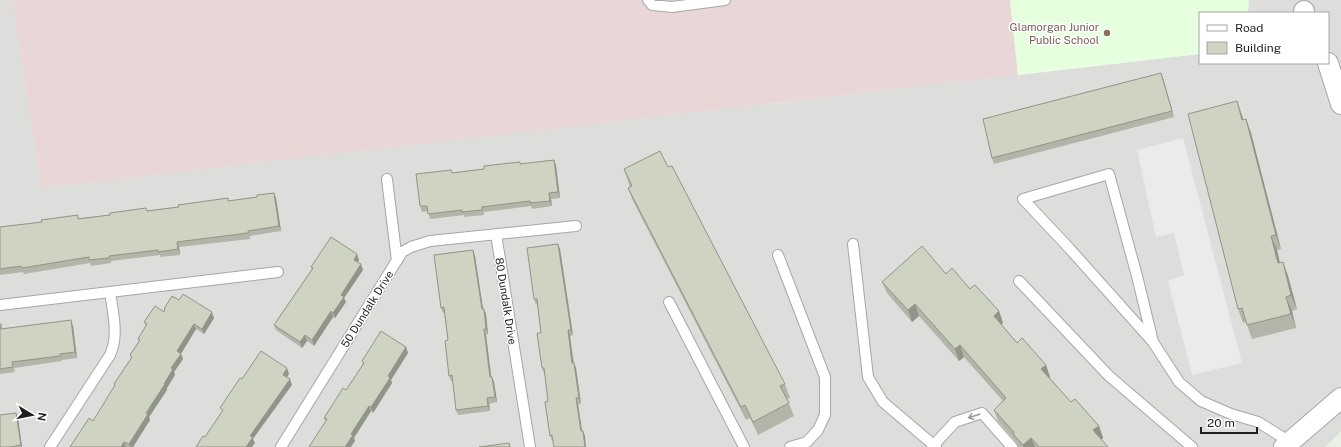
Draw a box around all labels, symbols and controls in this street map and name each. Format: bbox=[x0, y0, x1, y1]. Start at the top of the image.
legend bbox=[1199, 12, 1329, 64]
place label: Glamorgan Junior Public School bbox=[1010, 21, 1099, 46]
text: Road bbox=[1235, 21, 1263, 35]
marker: Glamorgan Junior Public School bbox=[1102, 28, 1112, 38]
text: Building bbox=[1235, 41, 1281, 55]
street label: 80 Dundalk Drive bbox=[493, 257, 519, 345]
street label: 50 Dundalk Drive bbox=[339, 269, 395, 349]
north arrow bbox=[12, 395, 52, 435]
scale bar bbox=[1201, 409, 1257, 435]
text: N bbox=[35, 411, 49, 422]
one-way arrow bbox=[969, 412, 981, 420]
text: 20 m bbox=[1207, 416, 1235, 430]

